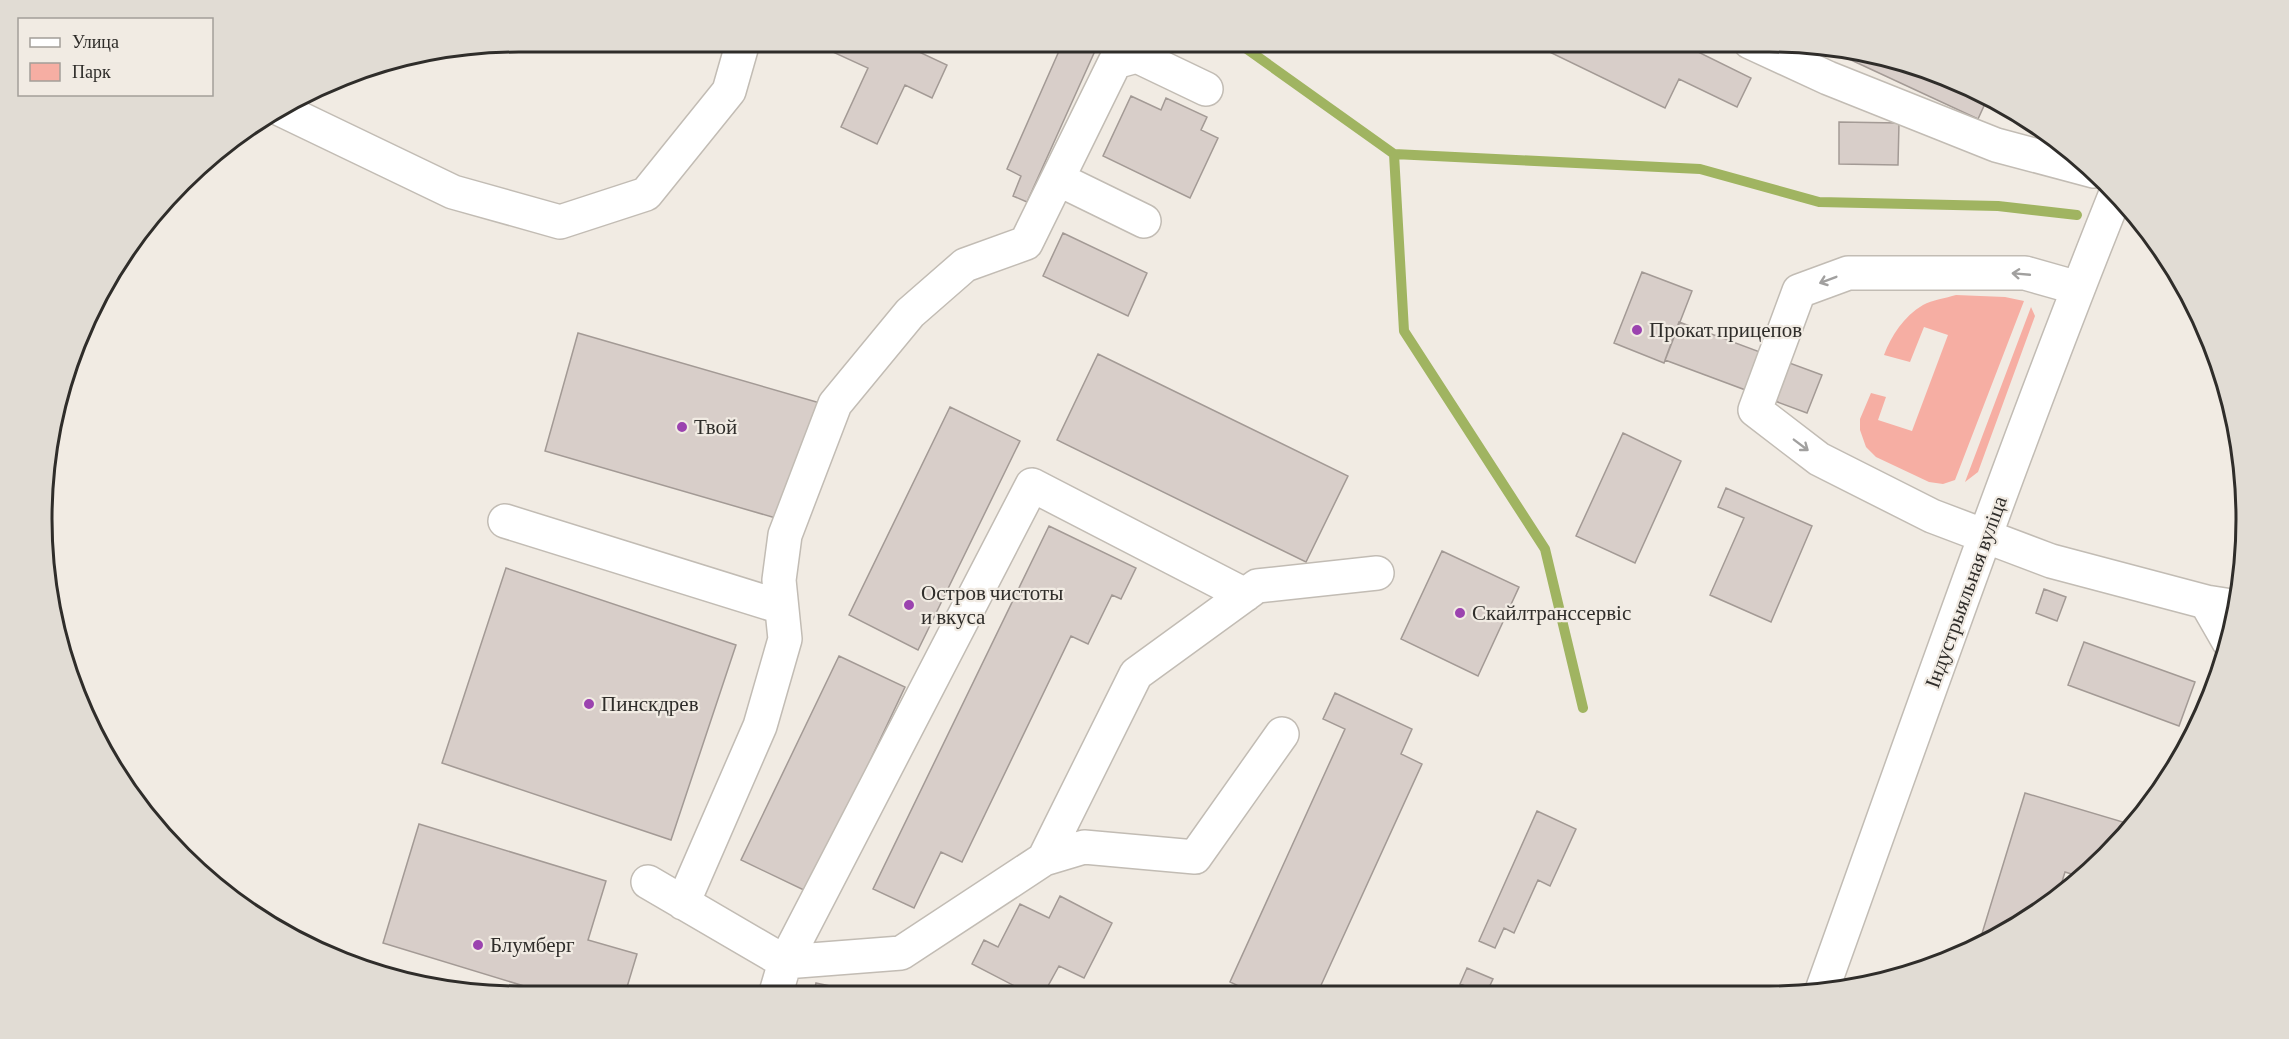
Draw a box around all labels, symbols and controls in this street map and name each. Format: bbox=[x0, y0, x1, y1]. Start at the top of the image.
legend bbox=[18, 18, 213, 96]
text: Улица bbox=[72, 32, 119, 52]
text: Парк bbox=[72, 62, 111, 82]
one-way arrow bbox=[2012, 268, 2032, 279]
one-way arrow bbox=[1819, 276, 1838, 287]
place label: Прокат прицепов bbox=[1649, 318, 1802, 342]
marker: Прокат прицепов bbox=[1630, 323, 1644, 337]
place label: Твой bbox=[694, 415, 737, 439]
marker: Твой bbox=[675, 420, 689, 434]
one-way arrow bbox=[1793, 439, 1809, 451]
street label: Індустрыяльная вуліца bbox=[1920, 492, 2012, 691]
place label: Остров чистоты и вкуса bbox=[921, 581, 1063, 629]
marker: Остров чистоты и вкуса bbox=[902, 598, 916, 612]
place label: Скайлтранссервіс bbox=[1472, 601, 1631, 625]
marker: Скайлтранссервіс bbox=[1453, 606, 1467, 620]
place label: Пинскдрев bbox=[601, 692, 699, 716]
marker: Пинскдрев bbox=[582, 697, 596, 711]
place label: Блумберг bbox=[490, 933, 575, 957]
marker: Блумберг bbox=[471, 938, 485, 952]

